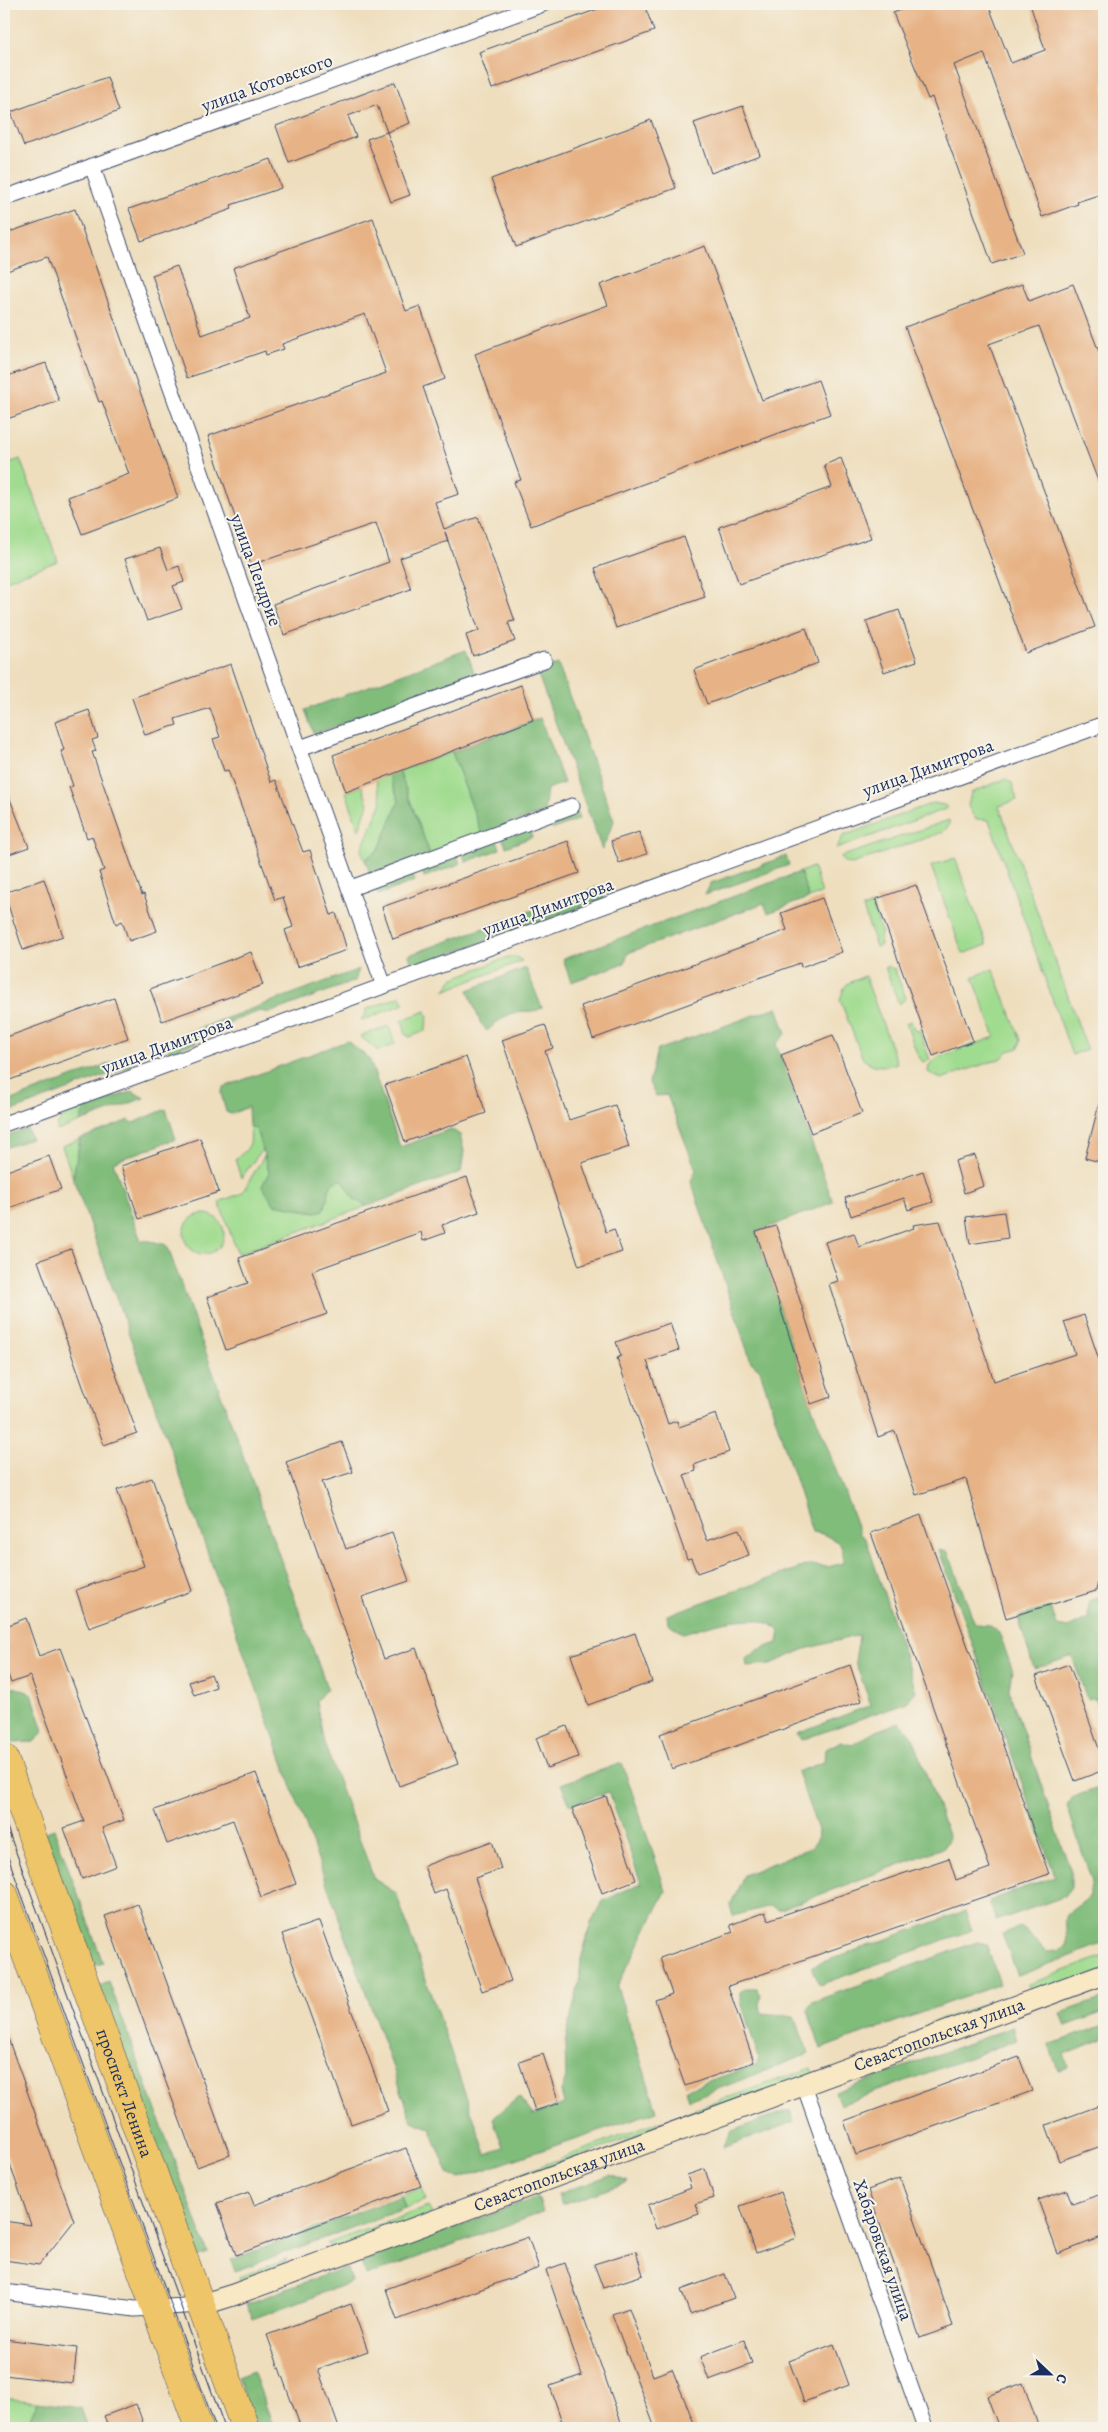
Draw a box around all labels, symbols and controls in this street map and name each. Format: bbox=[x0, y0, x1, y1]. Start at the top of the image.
street label: улица Котовского bbox=[197, 48, 336, 118]
street label: улица Пендрие bbox=[224, 510, 287, 629]
street label: улица Димитрова bbox=[858, 733, 997, 803]
street label: улица Димитрова bbox=[478, 872, 617, 942]
street label: улица Димитрова bbox=[97, 1010, 236, 1080]
street label: Севастопольская улица bbox=[850, 1992, 1029, 2077]
street label: проспект Ленина bbox=[90, 2025, 159, 2161]
street label: Севастопольская улица bbox=[470, 2132, 648, 2217]
street label: Хабаровская улица bbox=[848, 2176, 919, 2325]
north arrow bbox=[1026, 2350, 1076, 2400]
text: С bbox=[1051, 2371, 1072, 2387]

